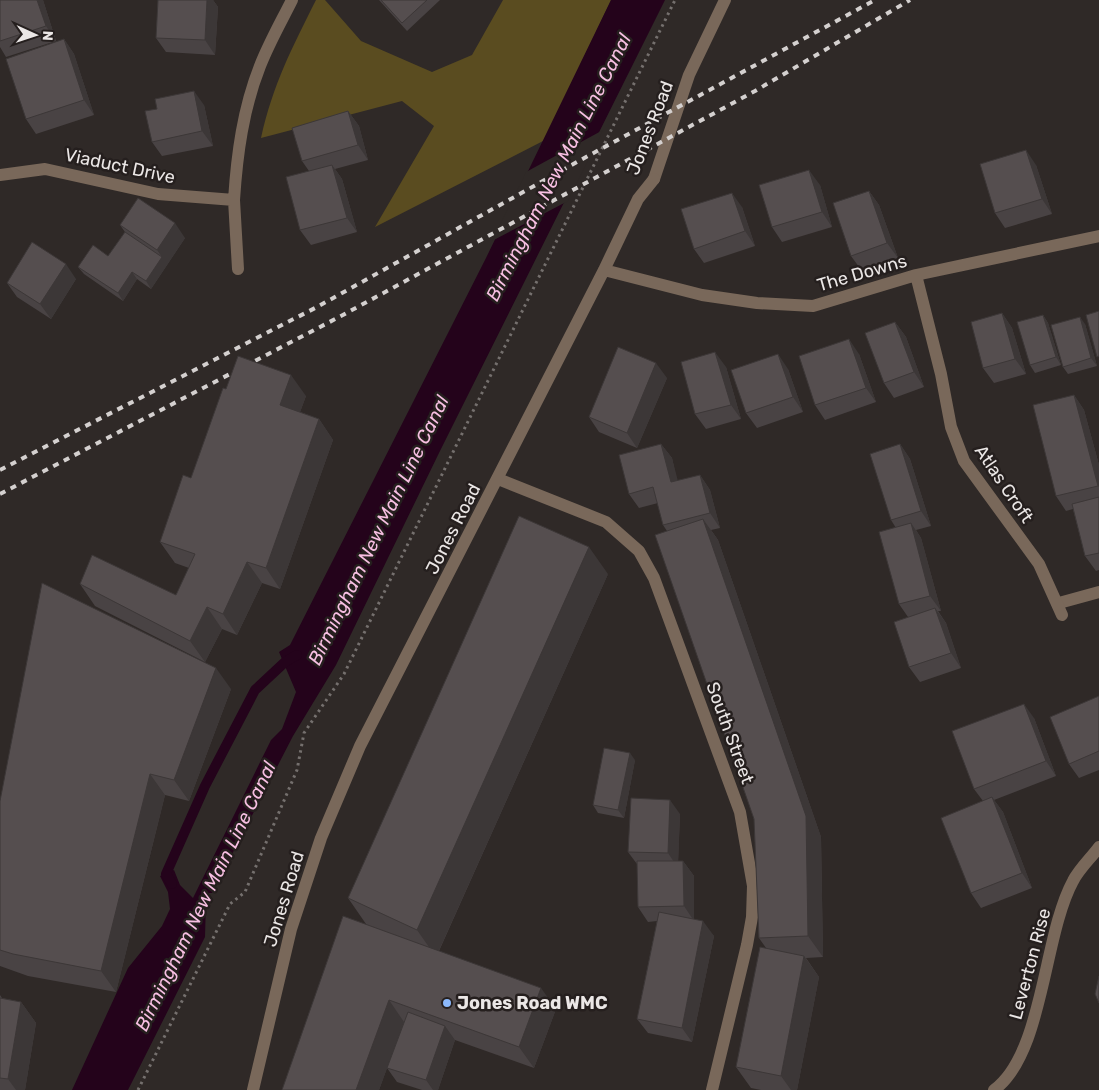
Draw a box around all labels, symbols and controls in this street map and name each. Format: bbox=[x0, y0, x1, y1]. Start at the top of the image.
north arrow bbox=[10, 10, 60, 60]
water label: Birmingham New Main Line Canal bbox=[481, 29, 636, 305]
text: N bbox=[39, 30, 56, 41]
street label: Jones Road bbox=[622, 78, 678, 178]
street label: Viaduct Drive bbox=[63, 144, 177, 188]
street label: The Downs bbox=[814, 250, 910, 296]
water label: Birmingham New Main Line Canal bbox=[303, 391, 454, 669]
street label: Atlas Croft bbox=[970, 441, 1038, 527]
street label: Jones Road bbox=[421, 480, 485, 578]
street label: South Street bbox=[701, 679, 759, 787]
water label: Birmingham New Main Line Canal bbox=[130, 757, 281, 1035]
street label: Jones Road bbox=[259, 848, 309, 950]
street label: Leverton Rise bbox=[1005, 906, 1055, 1022]
place label: Jones Road WMC bbox=[457, 992, 608, 1014]
marker: Jones Road WMC bbox=[441, 997, 453, 1009]

